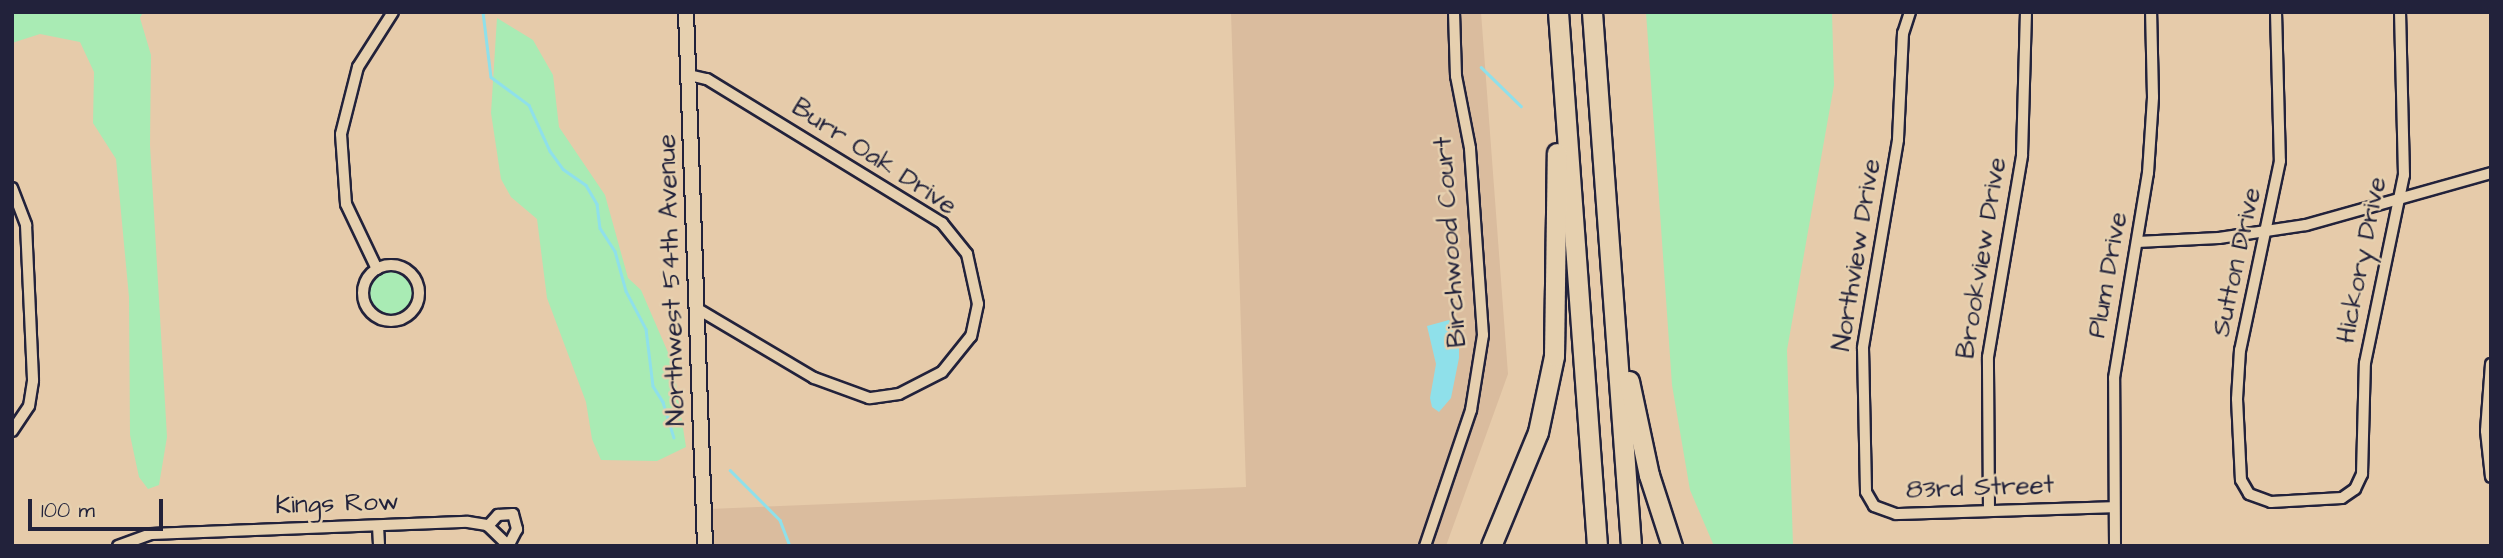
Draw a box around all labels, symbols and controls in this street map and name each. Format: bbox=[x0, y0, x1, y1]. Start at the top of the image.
street label: Burr Oak Drive bbox=[786, 92, 962, 222]
street label: Northwest 54th Avenue bbox=[651, 133, 693, 427]
street label: Birchwood Court bbox=[1428, 136, 1474, 348]
street label: Brookview Drive bbox=[1951, 155, 2013, 361]
street label: Northview Drive bbox=[1826, 157, 1888, 353]
street label: Hickory Drive bbox=[2331, 174, 2393, 346]
street label: Sutton Drive bbox=[2206, 185, 2268, 339]
street label: Plum Drive bbox=[2082, 210, 2134, 340]
street label: 83rd Street bbox=[1905, 470, 2055, 506]
scale bar bbox=[32, 484, 166, 528]
street label: Kings Row bbox=[275, 486, 399, 522]
text: 100 m bbox=[41, 496, 95, 525]

